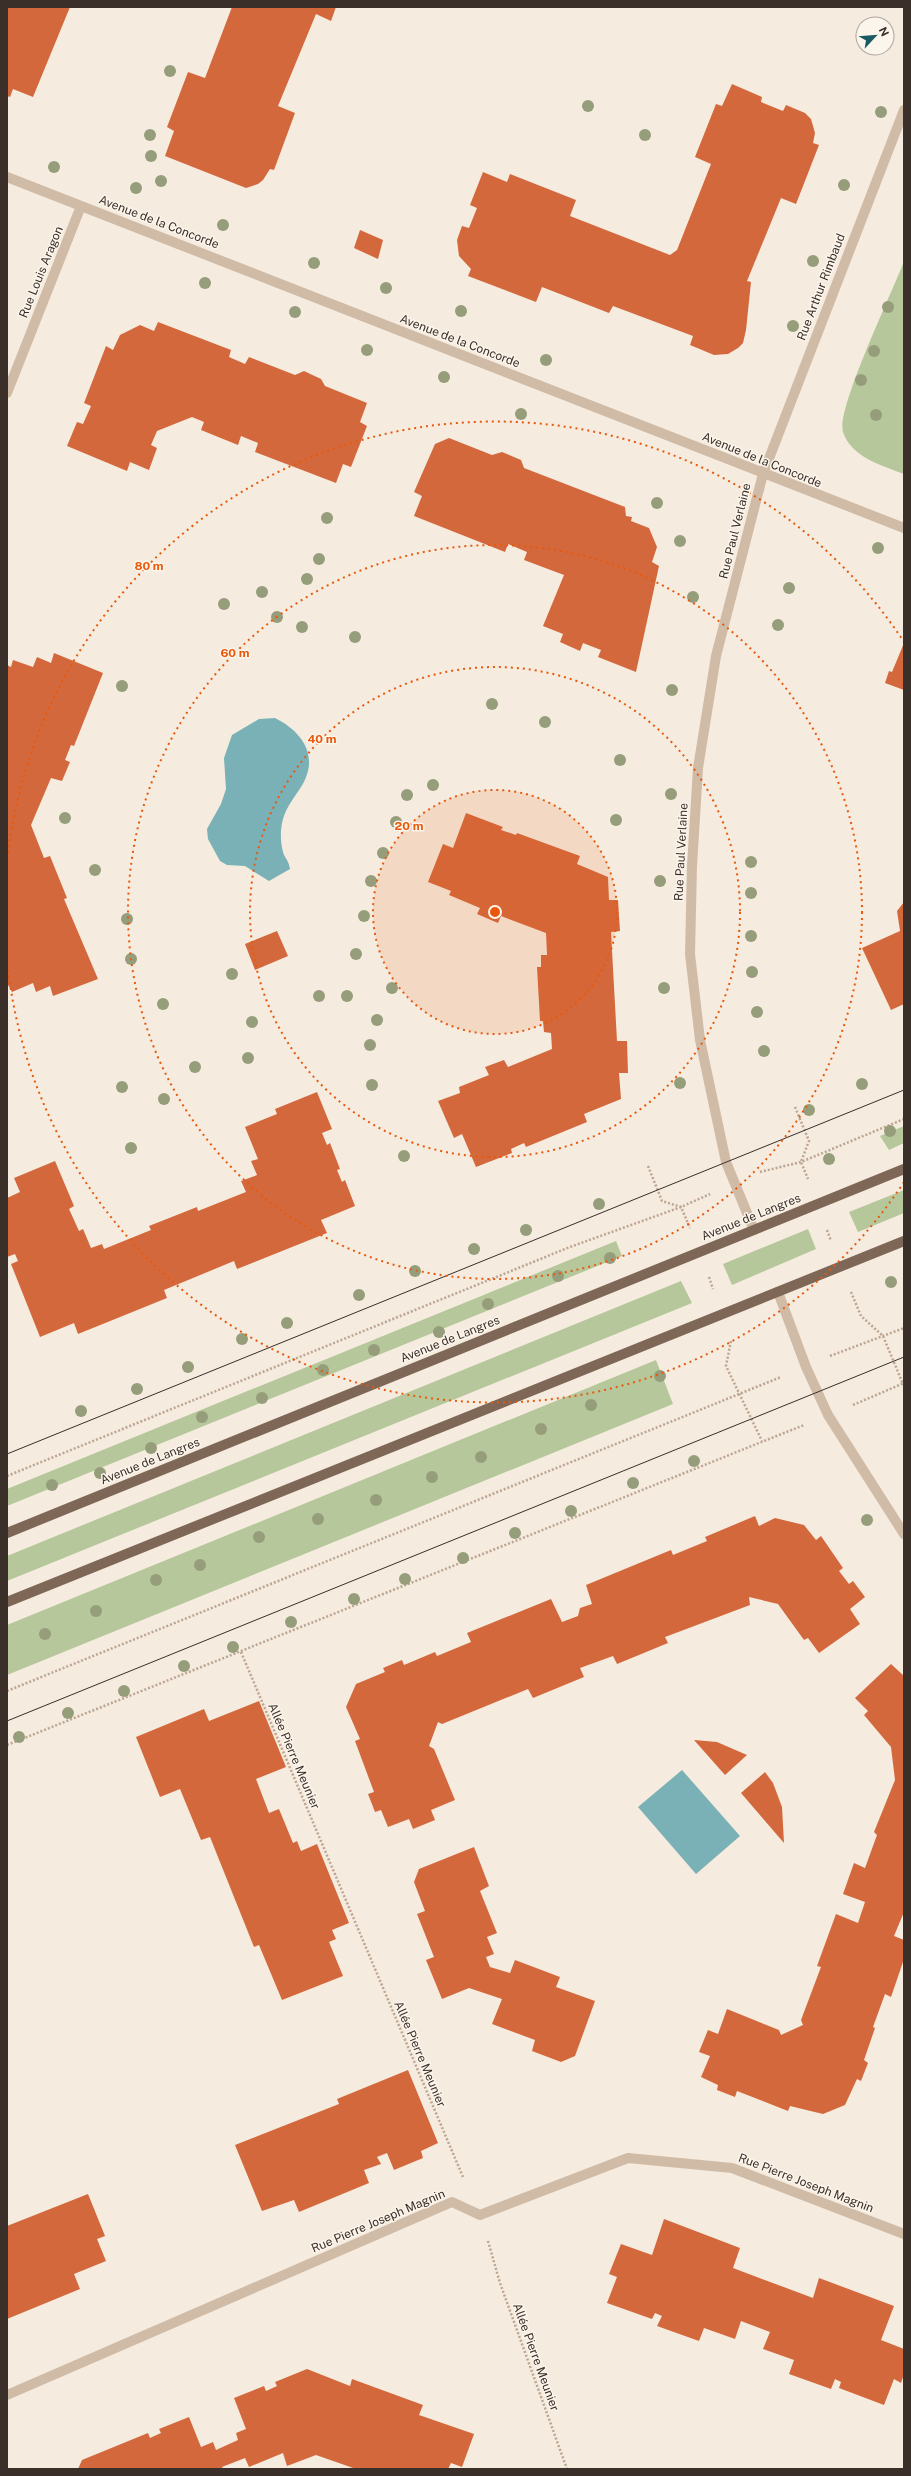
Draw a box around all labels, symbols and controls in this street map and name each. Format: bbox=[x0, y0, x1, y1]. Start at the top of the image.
north arrow bbox=[855, 16, 895, 56]
text: N bbox=[877, 25, 891, 38]
street label: Avenue de la Concorde bbox=[97, 193, 221, 251]
street label: Rue Louis Aragon bbox=[16, 224, 66, 320]
street label: Rue Arthur Rimbaud bbox=[794, 232, 848, 342]
street label: Avenue de la Concorde bbox=[398, 312, 522, 370]
street label: Avenue de la Concorde bbox=[700, 430, 824, 490]
street label: Rue Paul Verlaine bbox=[716, 482, 754, 580]
text: 80 m bbox=[134, 559, 164, 573]
text: 60 m bbox=[220, 646, 250, 660]
text: 40 m bbox=[307, 732, 337, 746]
street label: Rue Paul Verlaine bbox=[671, 802, 691, 901]
text: 20 m bbox=[395, 819, 424, 833]
centre of rings bbox=[488, 905, 502, 919]
street label: Avenue de Langres bbox=[699, 1191, 803, 1243]
street label: Avenue de Langres bbox=[398, 1313, 502, 1365]
street label: Avenue de Langres bbox=[98, 1435, 202, 1487]
street label: Allée Pierre Meunier bbox=[265, 1701, 323, 1811]
street label: Allée Pierre Meunier bbox=[391, 1999, 449, 2109]
street label: Rue Pierre Joseph Magnin bbox=[736, 2151, 876, 2215]
street label: Rue Pierre Joseph Magnin bbox=[309, 2186, 447, 2256]
street label: Allée Pierre Meunier bbox=[510, 2301, 562, 2413]

